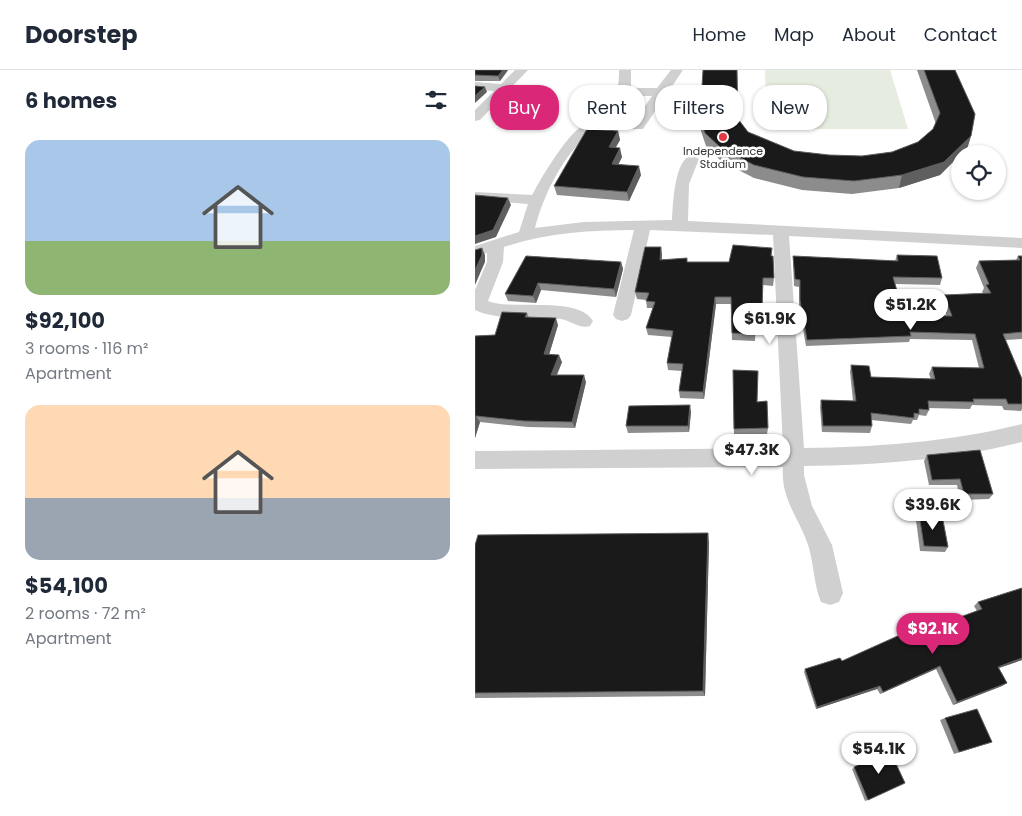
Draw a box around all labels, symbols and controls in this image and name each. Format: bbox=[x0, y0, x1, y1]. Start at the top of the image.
text: Doorstep bbox=[25, 18, 138, 51]
text: Home bbox=[692, 22, 746, 47]
text: Map bbox=[774, 22, 814, 47]
text: About bbox=[842, 22, 896, 47]
text: Contact bbox=[924, 22, 997, 47]
chip: Buy bbox=[490, 85, 559, 130]
chip: Rent bbox=[569, 85, 645, 130]
chip: Filters bbox=[655, 85, 743, 130]
chip: New bbox=[753, 85, 827, 130]
text: 6 homes bbox=[25, 86, 117, 115]
icon: filters bbox=[422, 86, 450, 114]
marker: Independence Stadium bbox=[717, 131, 729, 143]
place label: Independence Stadium bbox=[683, 143, 763, 172]
map controls bbox=[951, 145, 1006, 200]
button: locate bbox=[951, 145, 1006, 200]
icon: home bbox=[193, 172, 283, 262]
pin: $51.2K bbox=[870, 288, 952, 331]
text: $51.2K bbox=[885, 293, 937, 316]
pin: $61.9K bbox=[729, 302, 811, 345]
text: $92,100 bbox=[25, 306, 105, 335]
text: $61.9K bbox=[744, 307, 796, 330]
text: 3 rooms · 116 m² bbox=[25, 337, 148, 360]
text: Apartment bbox=[25, 362, 112, 385]
pin: $47.3K bbox=[711, 434, 793, 476]
icon: home bbox=[193, 437, 283, 527]
text: $47.3K bbox=[724, 438, 780, 461]
pin: $39.6K bbox=[892, 488, 974, 531]
text: $39.6K bbox=[905, 493, 961, 516]
text: $54,100 bbox=[25, 571, 108, 600]
text: 2 rooms · 72 m² bbox=[25, 602, 146, 625]
pin: $92.1K bbox=[892, 612, 974, 655]
text: $92.1K bbox=[907, 617, 959, 640]
text: Apartment bbox=[25, 627, 112, 650]
pin: $54.1K bbox=[838, 732, 920, 775]
text: $54.1K bbox=[852, 737, 906, 760]

